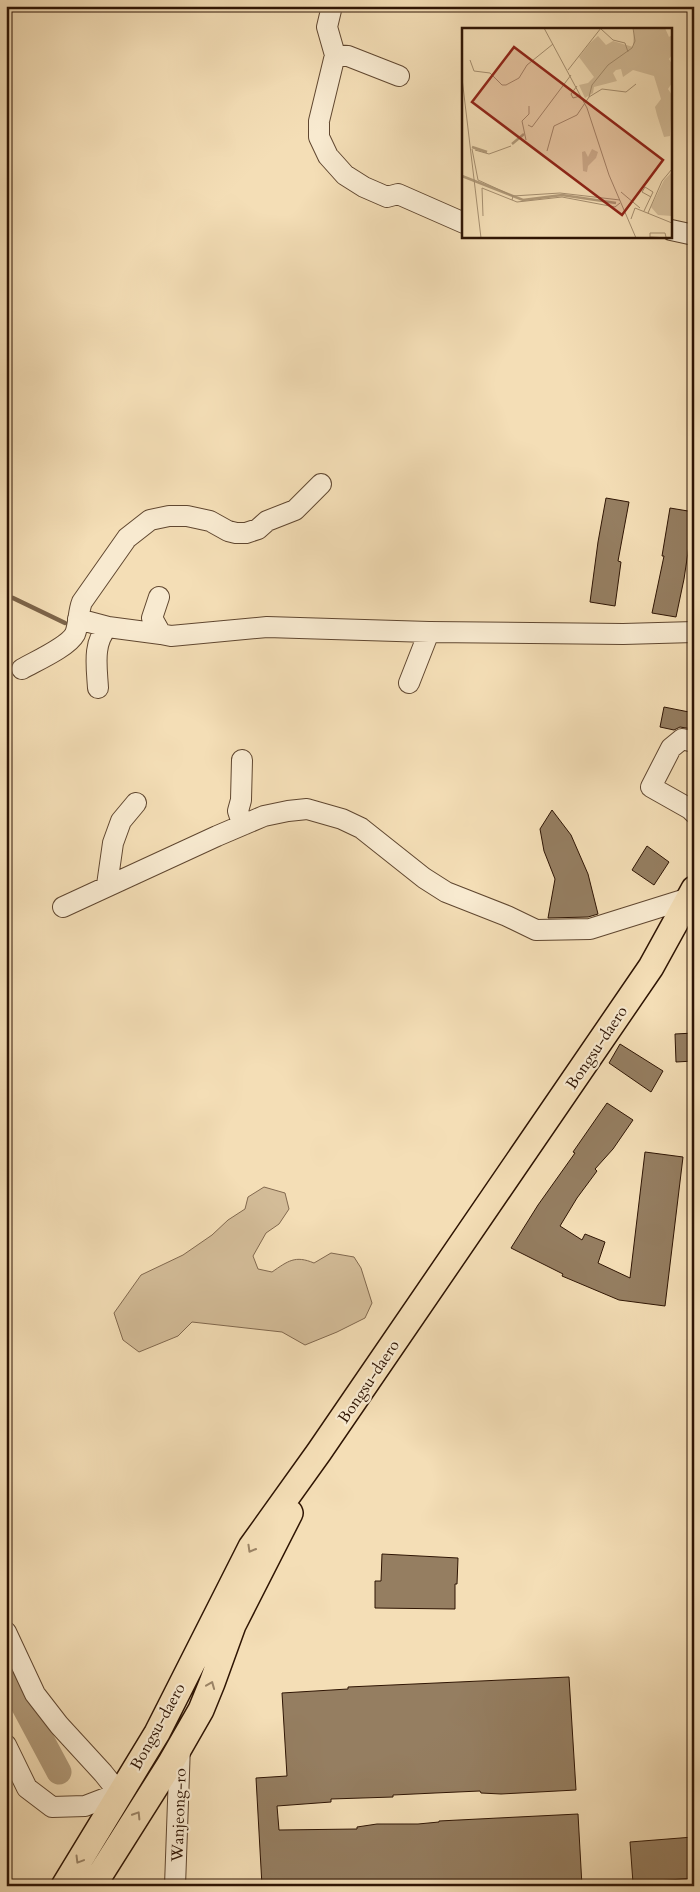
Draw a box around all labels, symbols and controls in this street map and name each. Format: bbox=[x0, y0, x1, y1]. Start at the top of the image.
inset map bbox=[462, 28, 672, 238]
street label: Bongsu-daero bbox=[561, 1001, 633, 1094]
street label: Bongsu-daero bbox=[333, 1335, 405, 1428]
one-way arrow bbox=[247, 1544, 257, 1553]
street label: Bongsu-daero bbox=[125, 1679, 191, 1774]
one-way arrow bbox=[205, 1681, 215, 1690]
street label: Wanjeong-ro bbox=[166, 1767, 192, 1863]
one-way arrow bbox=[131, 1811, 141, 1820]
one-way arrow bbox=[76, 1854, 86, 1863]

